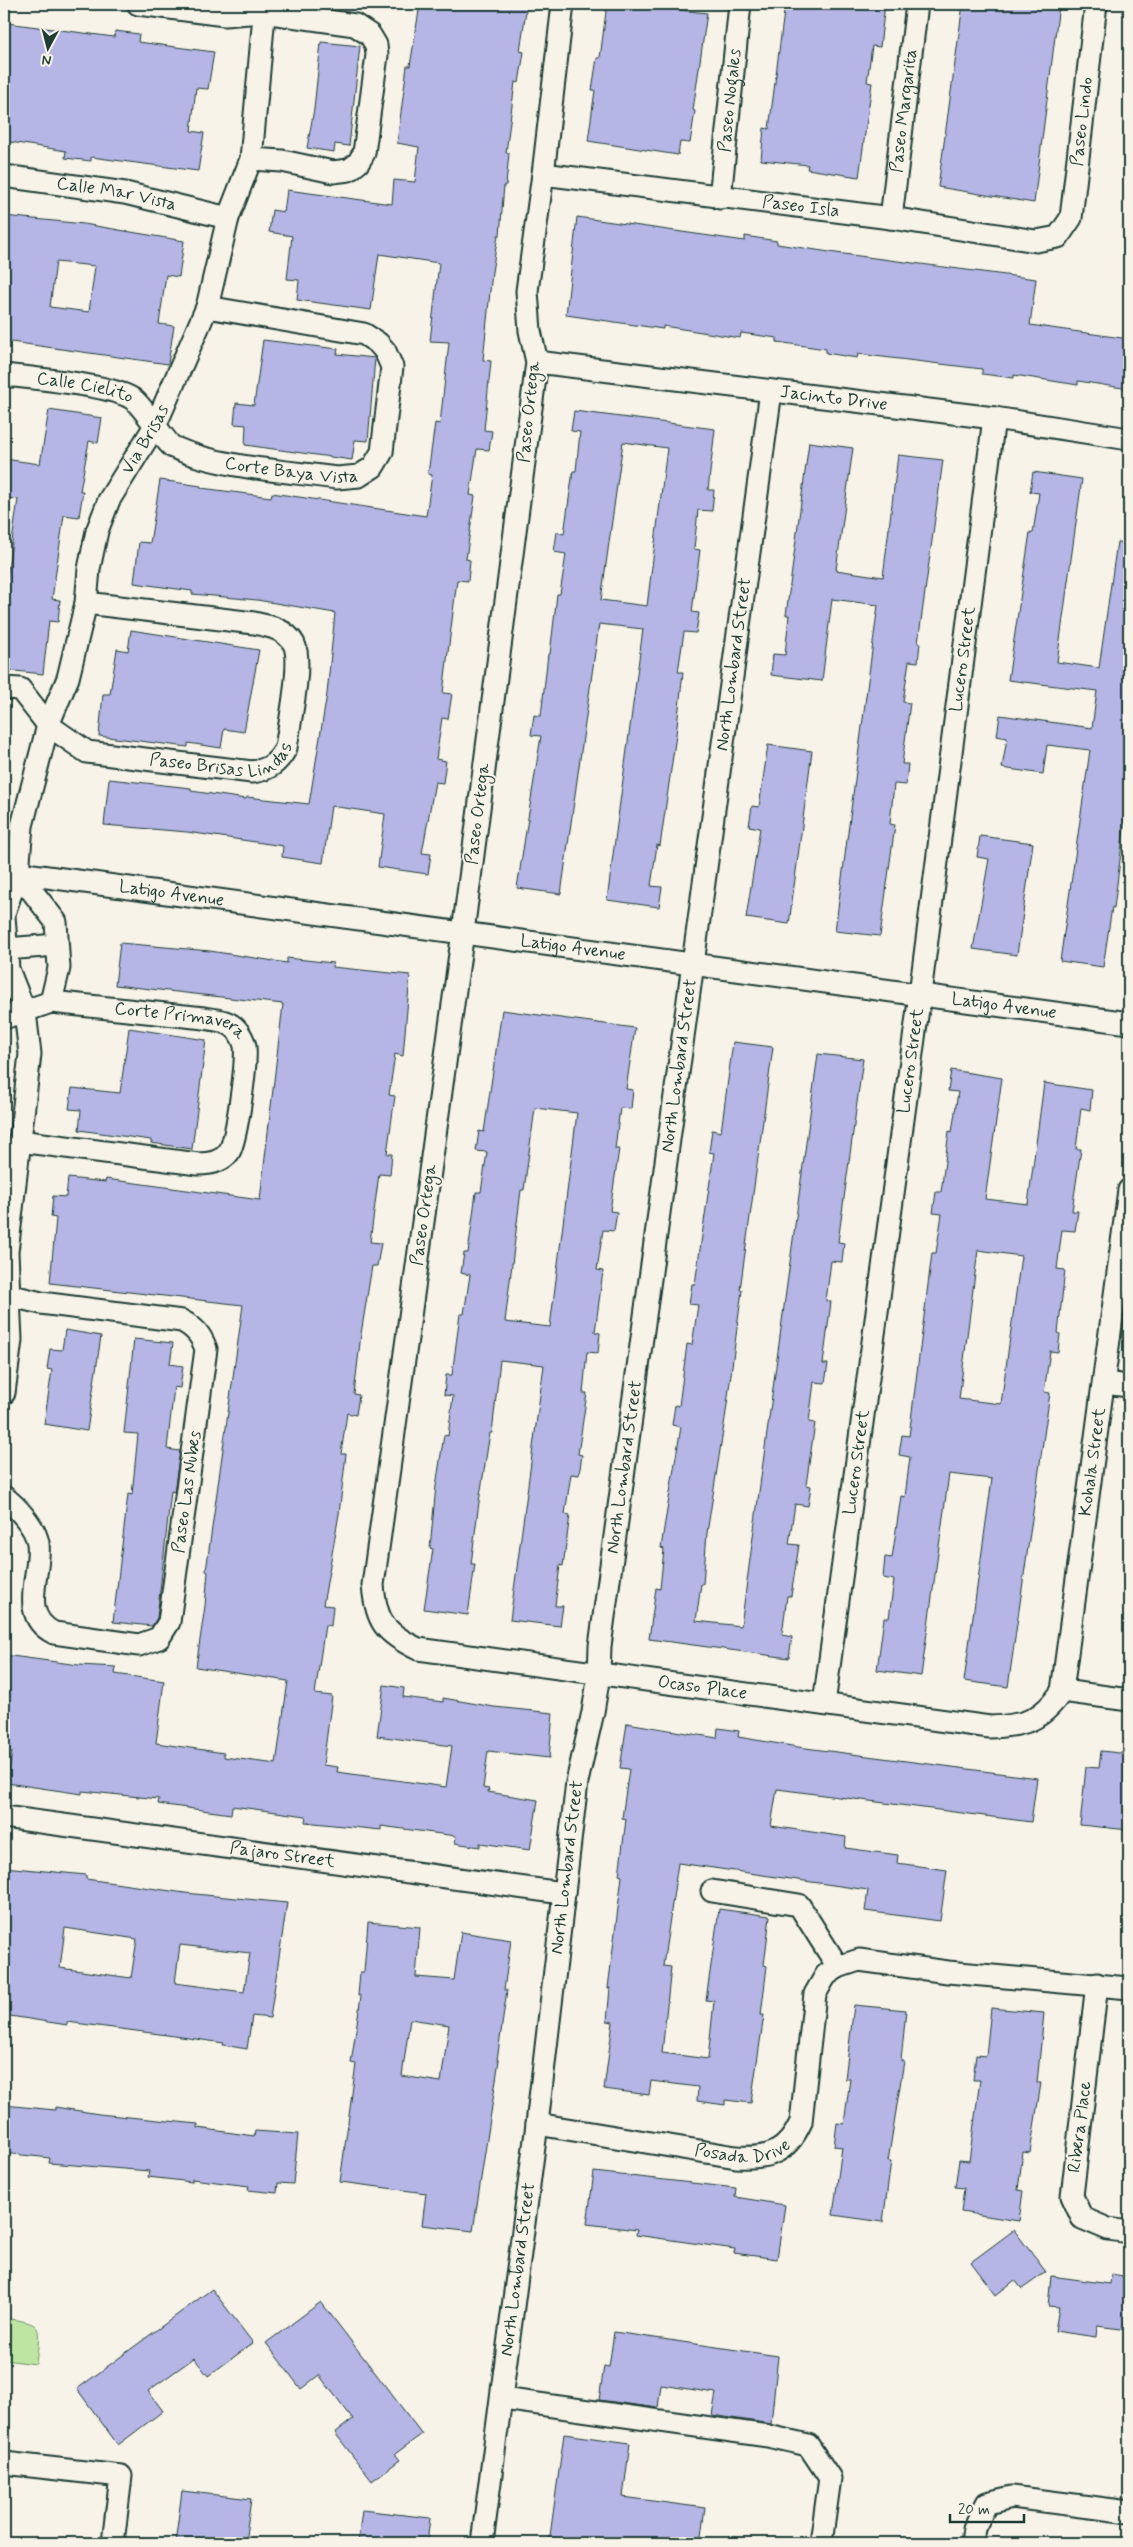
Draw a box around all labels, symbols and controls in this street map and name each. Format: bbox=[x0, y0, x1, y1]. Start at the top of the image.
north arrow bbox=[22, 22, 72, 72]
street label: Paseo Nogales bbox=[713, 48, 747, 153]
street label: Paseo Margarita bbox=[885, 48, 923, 174]
text: N bbox=[41, 50, 52, 69]
street label: Paseo Lindo bbox=[1065, 76, 1099, 167]
street label: Calle Mar Vista bbox=[55, 172, 179, 217]
street label: Paseo Isla bbox=[761, 190, 841, 223]
street label: Paseo Ortega bbox=[512, 360, 547, 464]
street label: Calle Cielito bbox=[35, 367, 138, 409]
street label: Jacinto Drive bbox=[779, 380, 889, 417]
street label: Via Brisas bbox=[116, 401, 175, 479]
street label: Corte Baya Vista bbox=[223, 451, 359, 490]
street label: North Lombard Street bbox=[710, 576, 757, 753]
street label: Lucero Street bbox=[944, 605, 982, 713]
street label: Paseo Brisas Lindas bbox=[148, 742, 299, 784]
street label: Paseo Ortega bbox=[460, 762, 497, 866]
street label: Latigo Avenue bbox=[118, 875, 226, 913]
street label: Latigo Avenue bbox=[519, 929, 627, 967]
street label: North Lombard Street bbox=[655, 977, 703, 1154]
street label: Latigo Avenue bbox=[950, 987, 1058, 1025]
street label: Corte Primavera bbox=[113, 997, 252, 1044]
street label: Lucero Street bbox=[892, 1006, 930, 1115]
street label: Paseo Ortega bbox=[405, 1163, 444, 1267]
street label: North Lombard Street bbox=[601, 1379, 648, 1555]
street label: Kohala Street bbox=[1074, 1406, 1112, 1518]
street label: Lucero Street bbox=[838, 1408, 876, 1516]
street label: Paseo Las Nubes bbox=[167, 1429, 207, 1555]
street label: Ocaso Place bbox=[656, 1670, 749, 1706]
street label: North Lombard Street bbox=[545, 1779, 589, 1956]
street label: Pajaro Street bbox=[228, 1836, 337, 1874]
street label: Ribera Place bbox=[1062, 2080, 1098, 2174]
street label: Posada Drive bbox=[693, 2134, 796, 2169]
street label: North Lombard Street bbox=[495, 2181, 541, 2358]
scale bar bbox=[950, 2492, 1024, 2524]
text: 20 m bbox=[958, 2500, 990, 2520]

